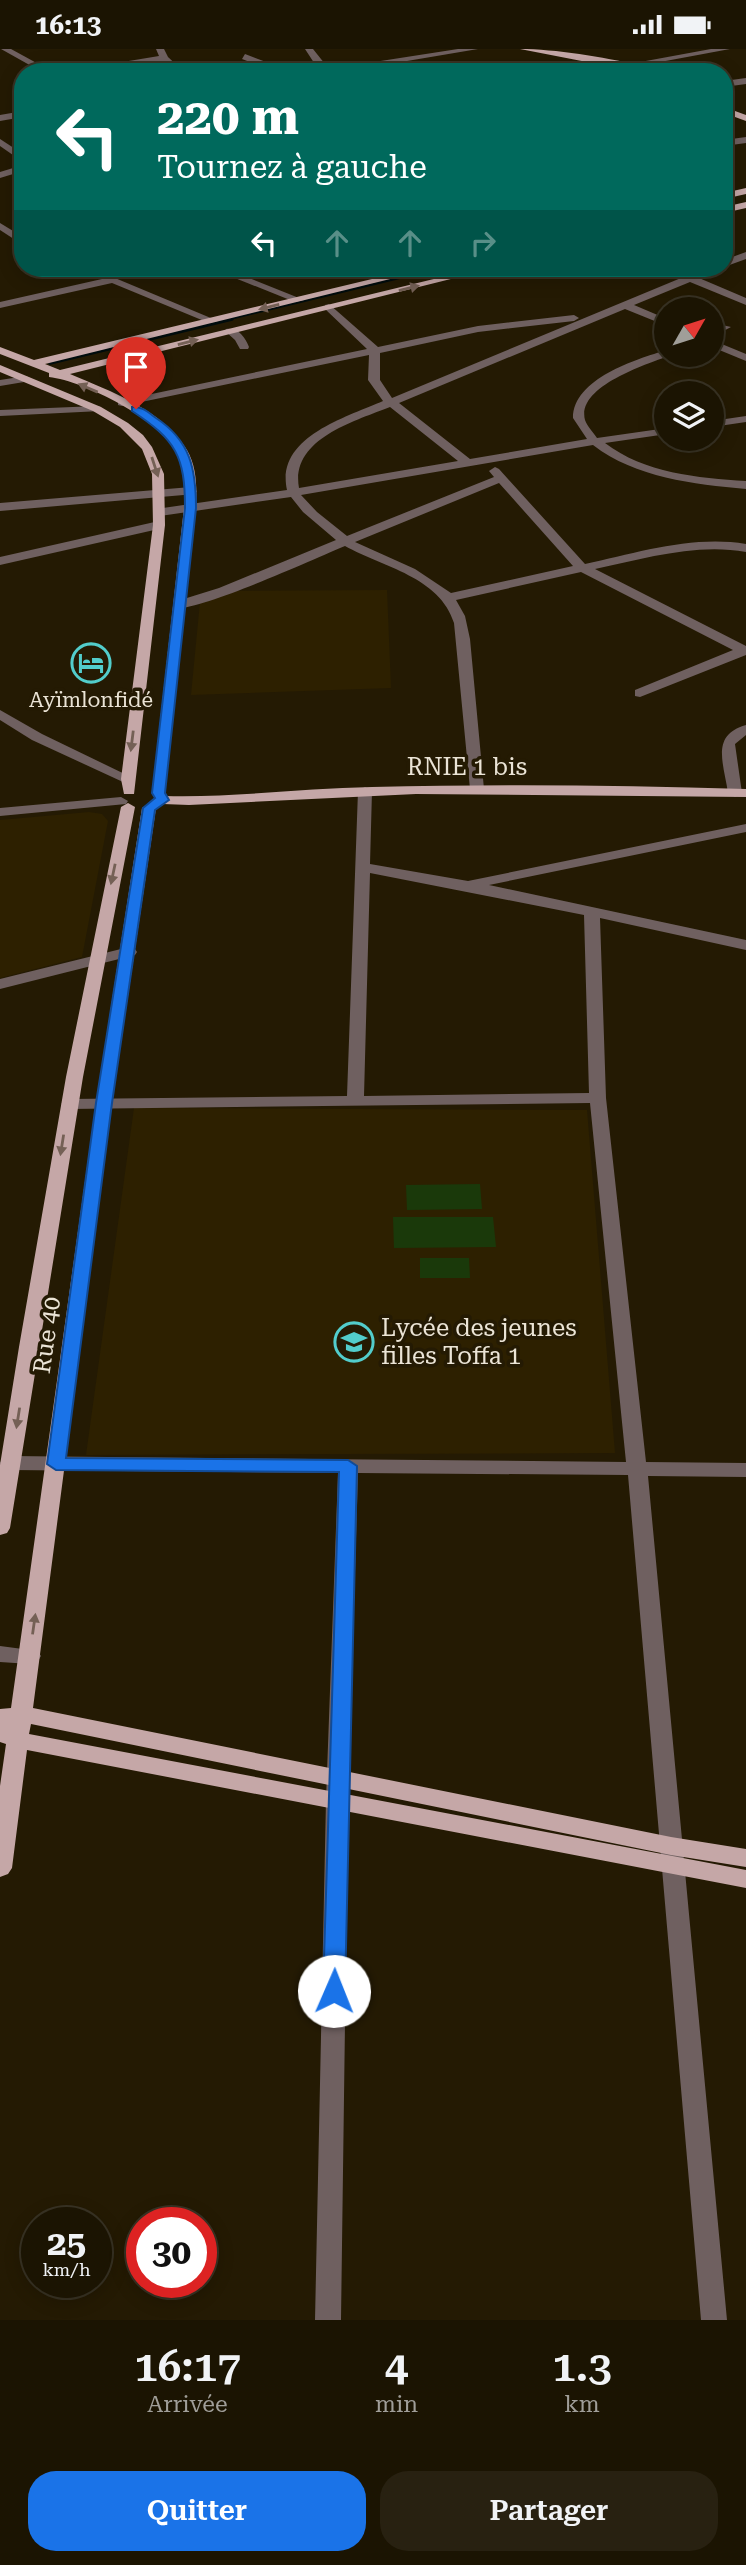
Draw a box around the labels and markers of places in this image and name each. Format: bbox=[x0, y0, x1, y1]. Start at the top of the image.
pin bbox=[106, 337, 166, 409]
hotel icon: Ayïmlonfidé bbox=[70, 642, 112, 684]
place label: Ayïmlonfidé bbox=[29, 688, 153, 712]
place label: Lycée des jeunes filles Toffa 1 bbox=[381, 1314, 577, 1370]
school or university icon: Lycée des jeunes filles Toffa 1 bbox=[333, 1321, 375, 1363]

